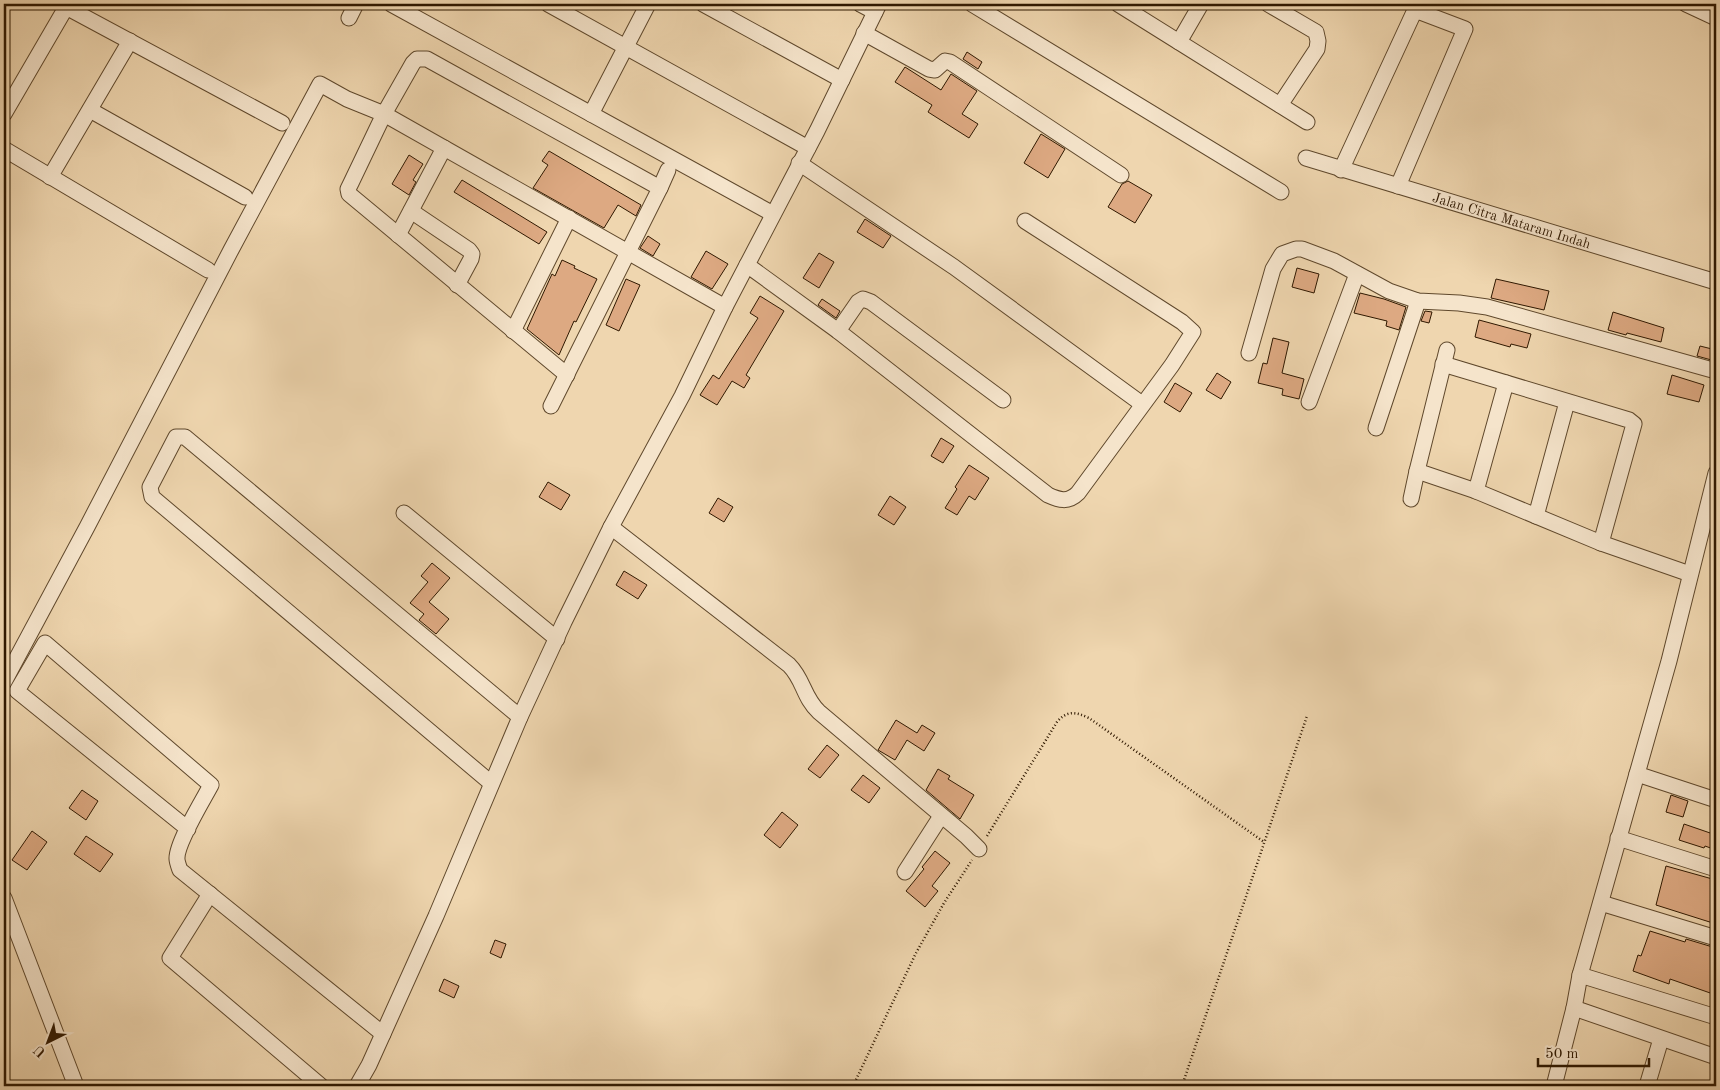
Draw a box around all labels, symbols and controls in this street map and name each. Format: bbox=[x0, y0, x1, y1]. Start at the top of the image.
street label: Jalan Citra Mataram Indah bbox=[1431, 191, 1593, 252]
north arrow bbox=[22, 1018, 72, 1068]
scale bar bbox=[1538, 1035, 1649, 1067]
text: U bbox=[31, 1042, 49, 1060]
text: 50 m bbox=[1545, 1047, 1579, 1062]

